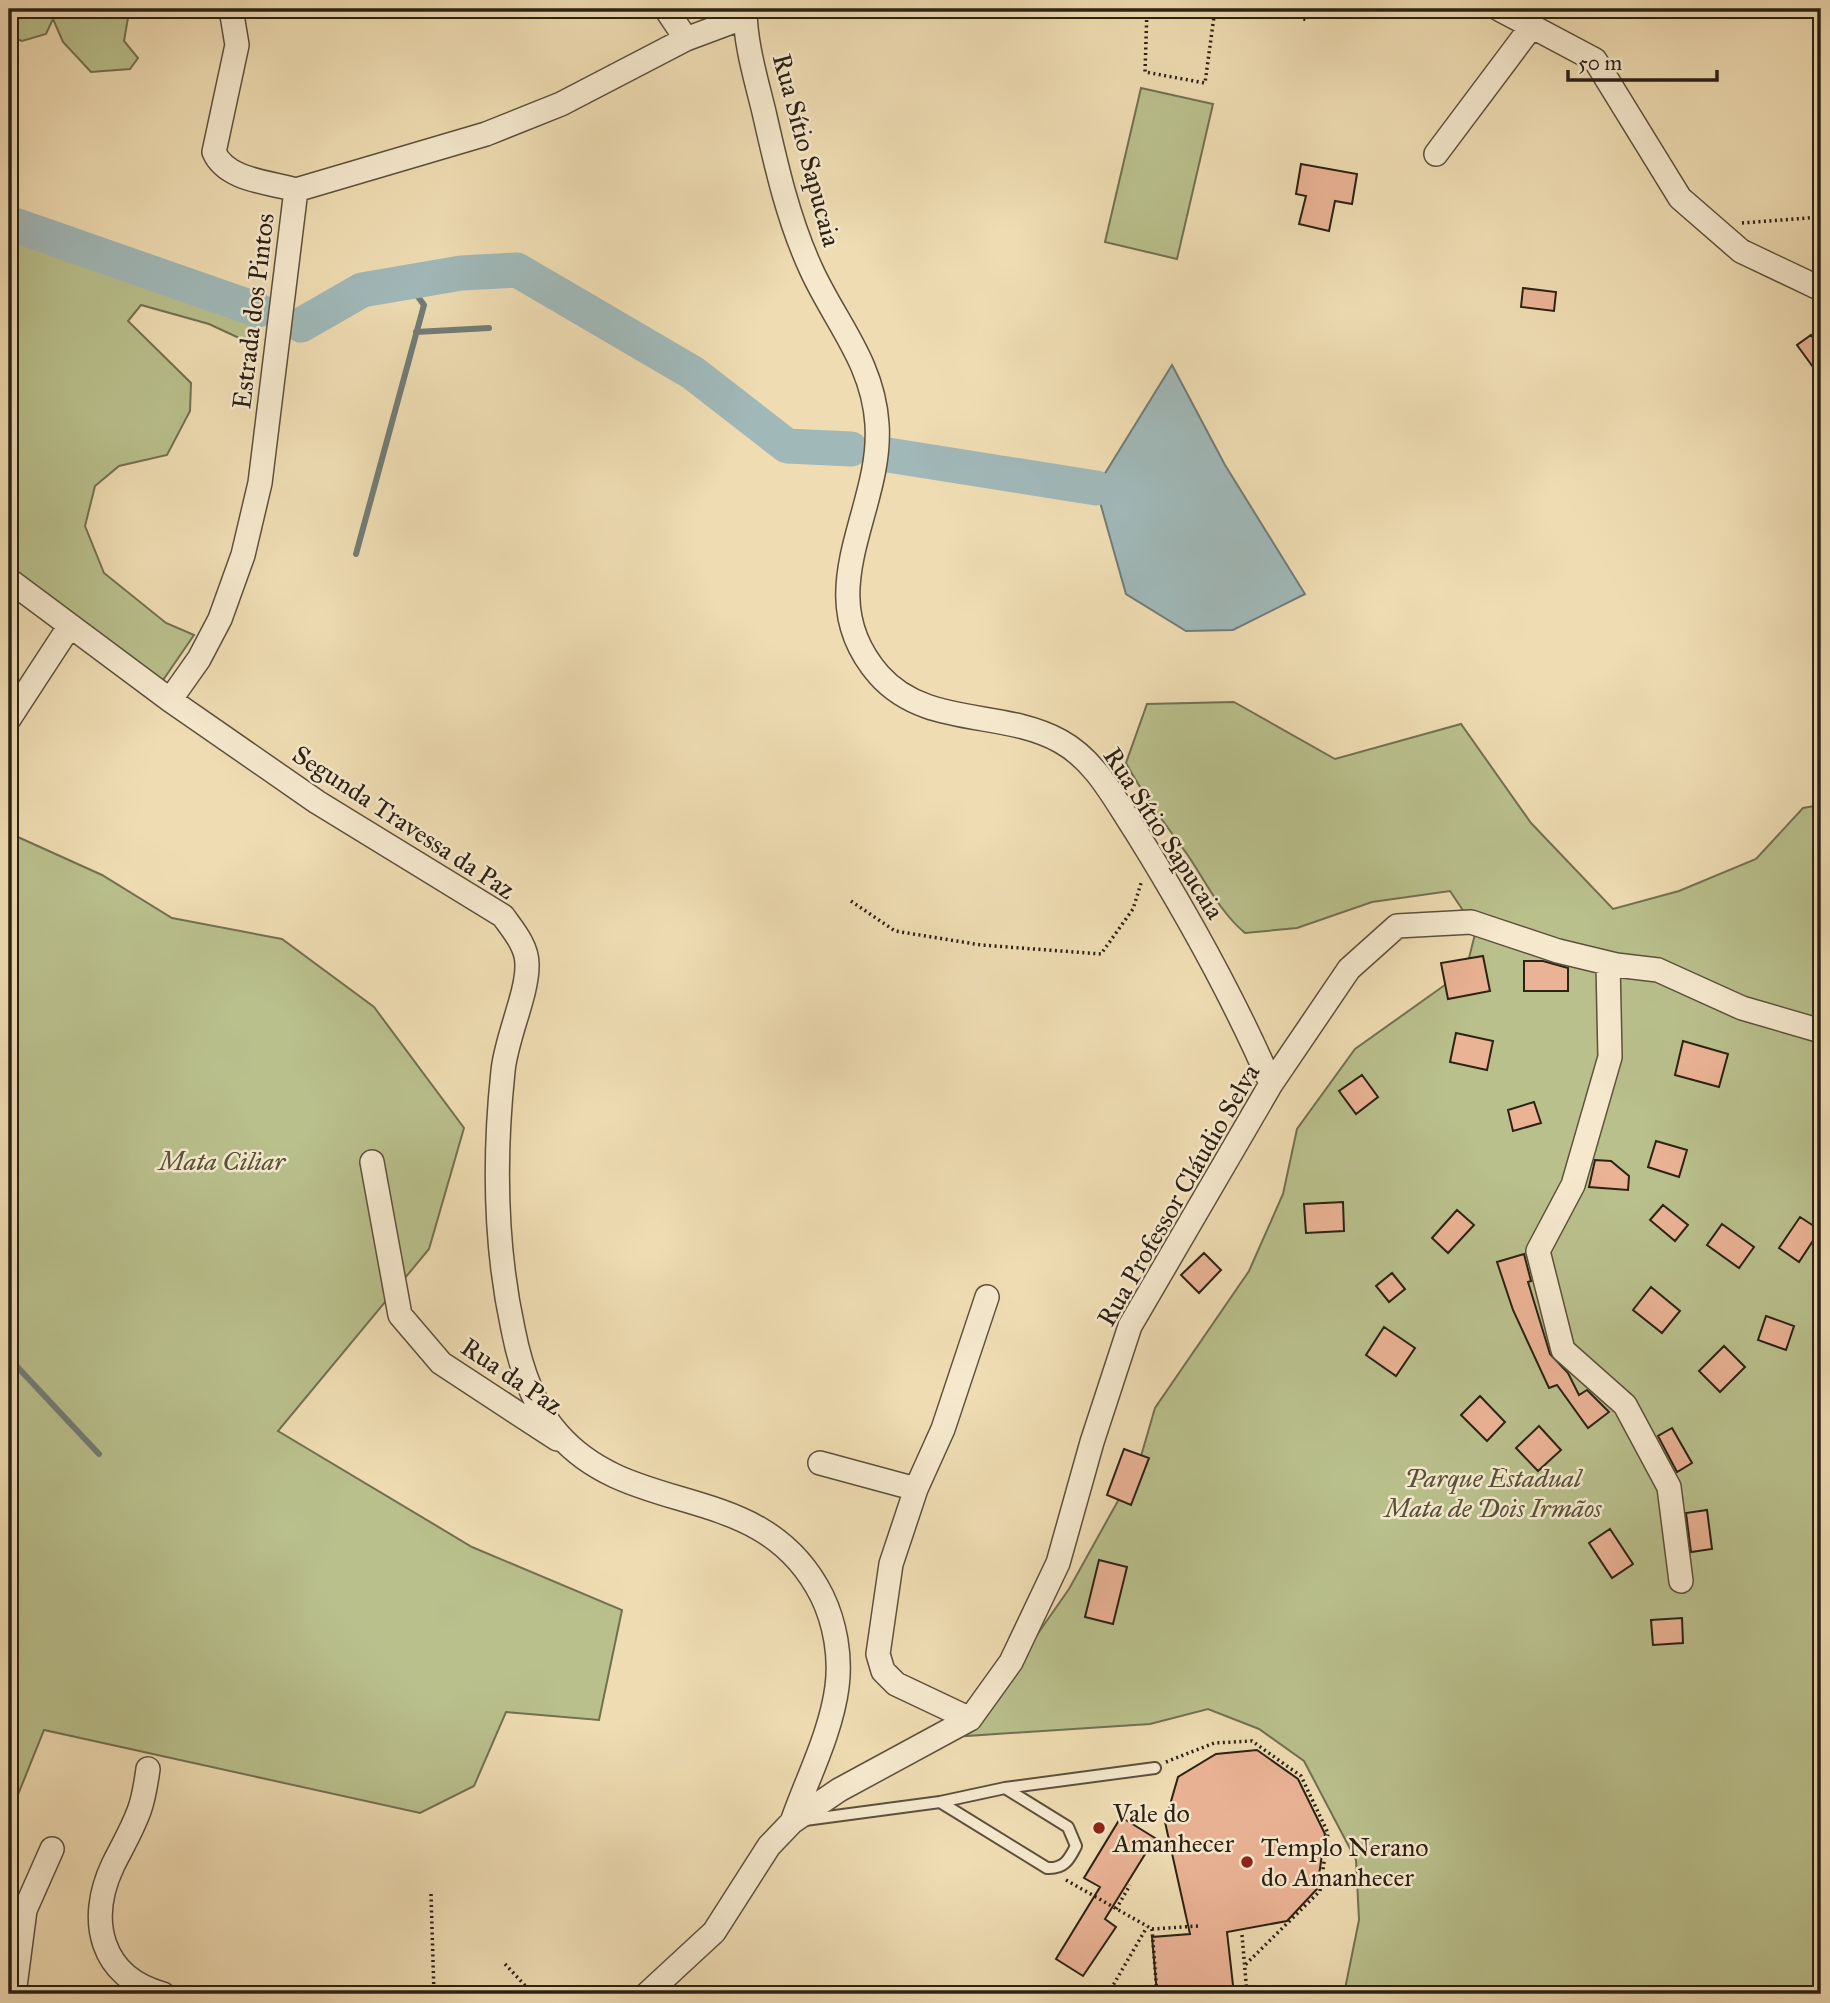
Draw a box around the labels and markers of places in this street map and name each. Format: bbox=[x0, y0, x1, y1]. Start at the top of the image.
place label: Vale do Amanhecer bbox=[1112, 1797, 1234, 1859]
marker: Vale do Amanhecer bbox=[1091, 1820, 1107, 1836]
place label: Templo Nerano do Amanhecer bbox=[1261, 1831, 1429, 1893]
marker: Templo Nerano do Amanhecer bbox=[1239, 1854, 1255, 1870]

